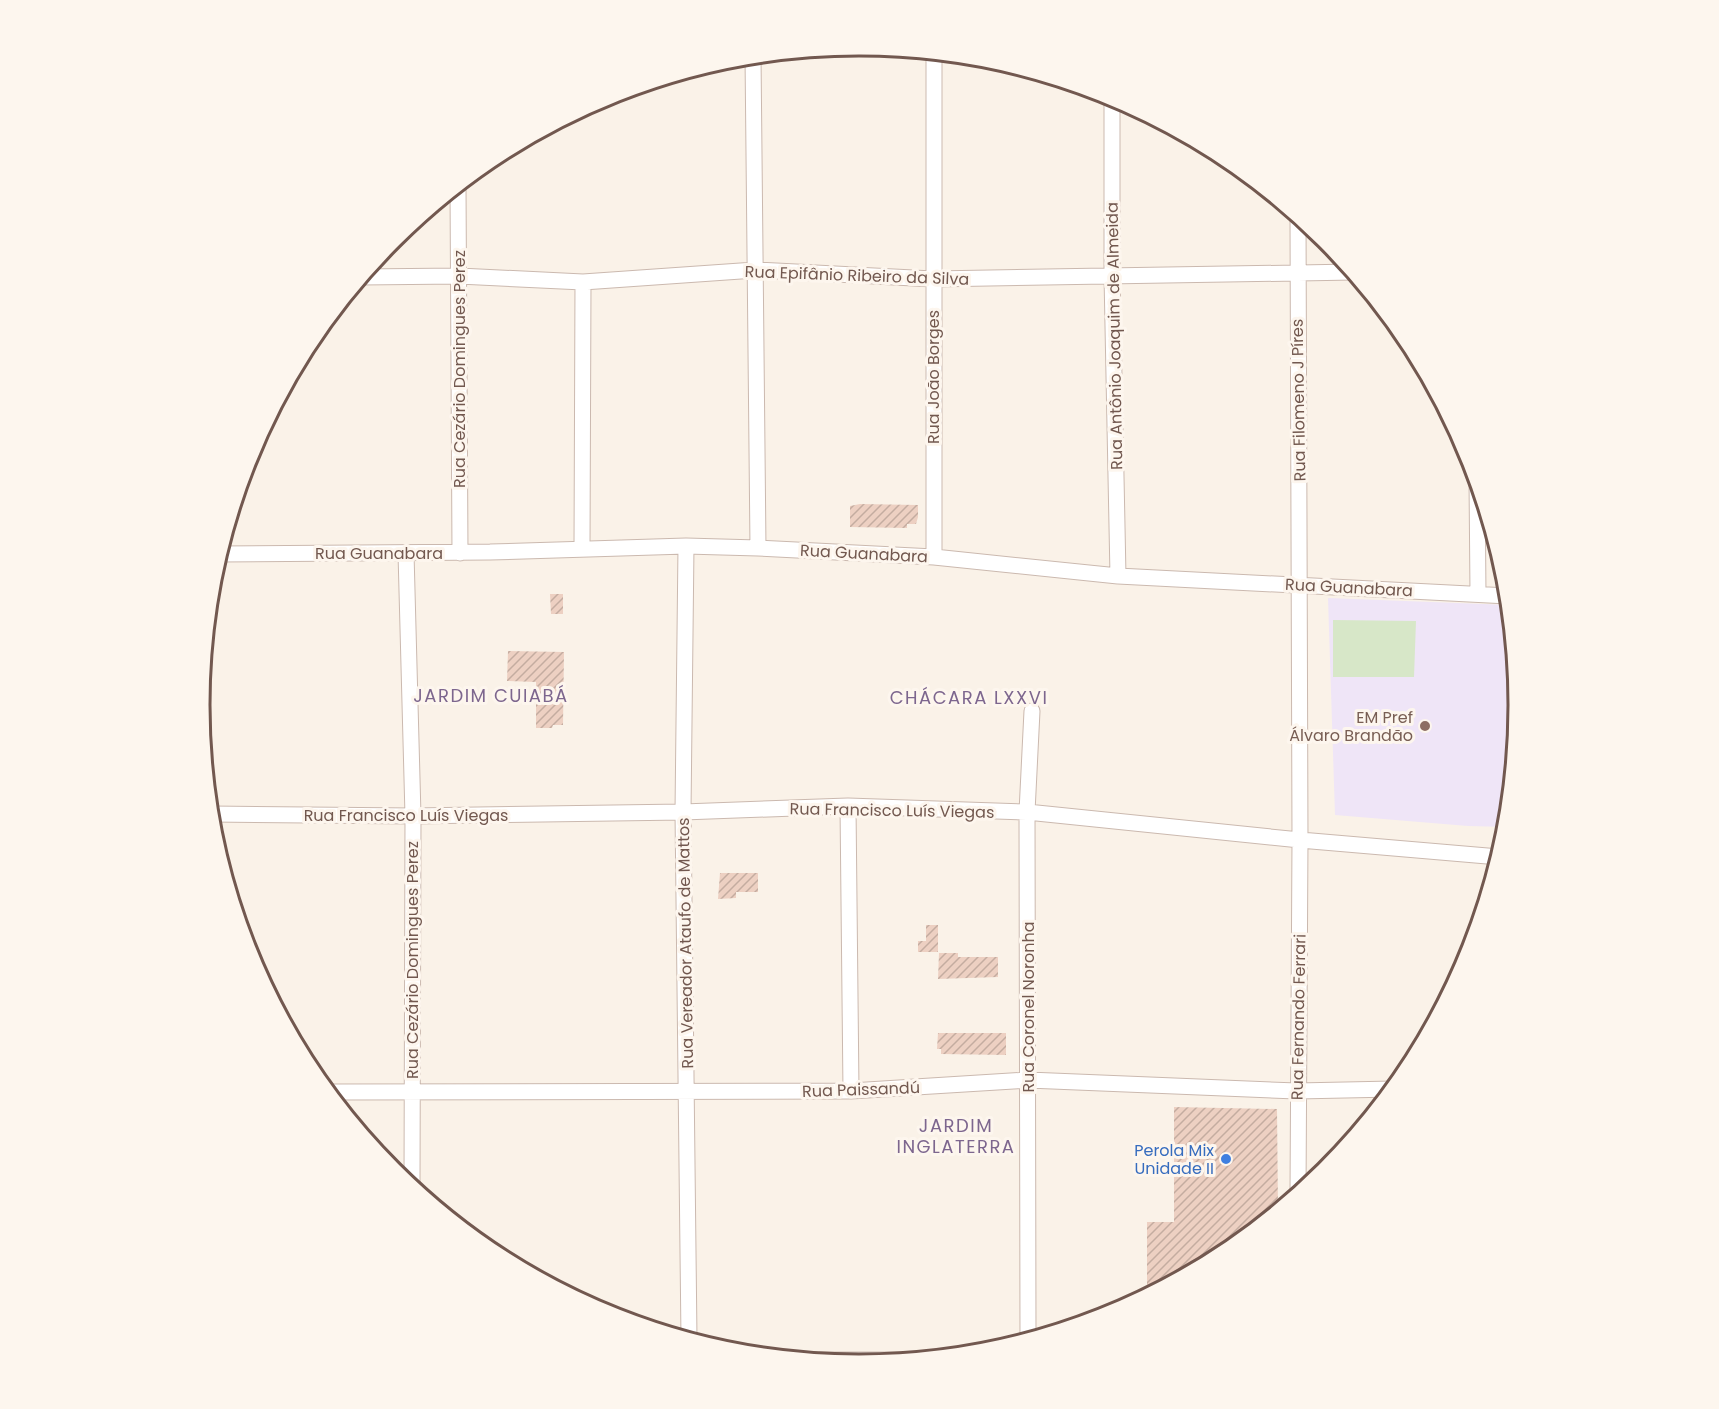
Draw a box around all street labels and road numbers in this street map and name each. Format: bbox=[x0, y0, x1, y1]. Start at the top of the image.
street label: Rua Antônio Joaquim de Almeida bbox=[1101, 202, 1128, 470]
street label: Rua Cezário Domingues Perez bbox=[448, 250, 471, 488]
street label: Rua Epifânio Ribeiro da Silva bbox=[744, 260, 970, 291]
street label: Rua João Borges bbox=[922, 310, 945, 444]
street label: Rua Filomeno J Píres bbox=[1286, 319, 1311, 481]
street label: Rua Guanabara bbox=[799, 539, 929, 568]
street label: Rua Guanabara bbox=[315, 542, 443, 565]
street label: Rua Guanabara bbox=[1284, 573, 1414, 602]
street label: Rua Francisco Luís Viegas bbox=[789, 797, 995, 824]
street label: Rua Francisco Luís Viegas bbox=[304, 804, 508, 827]
street label: Rua Vereador Ataufo de Mattos bbox=[672, 817, 699, 1069]
street label: Rua Cezário Domingues Perez bbox=[401, 841, 424, 1079]
street label: Rua Coronel Noronha bbox=[1017, 921, 1040, 1093]
street label: Rua Fernando Ferrari bbox=[1286, 934, 1311, 1100]
street label: Rua Paissandú bbox=[802, 1076, 920, 1103]

